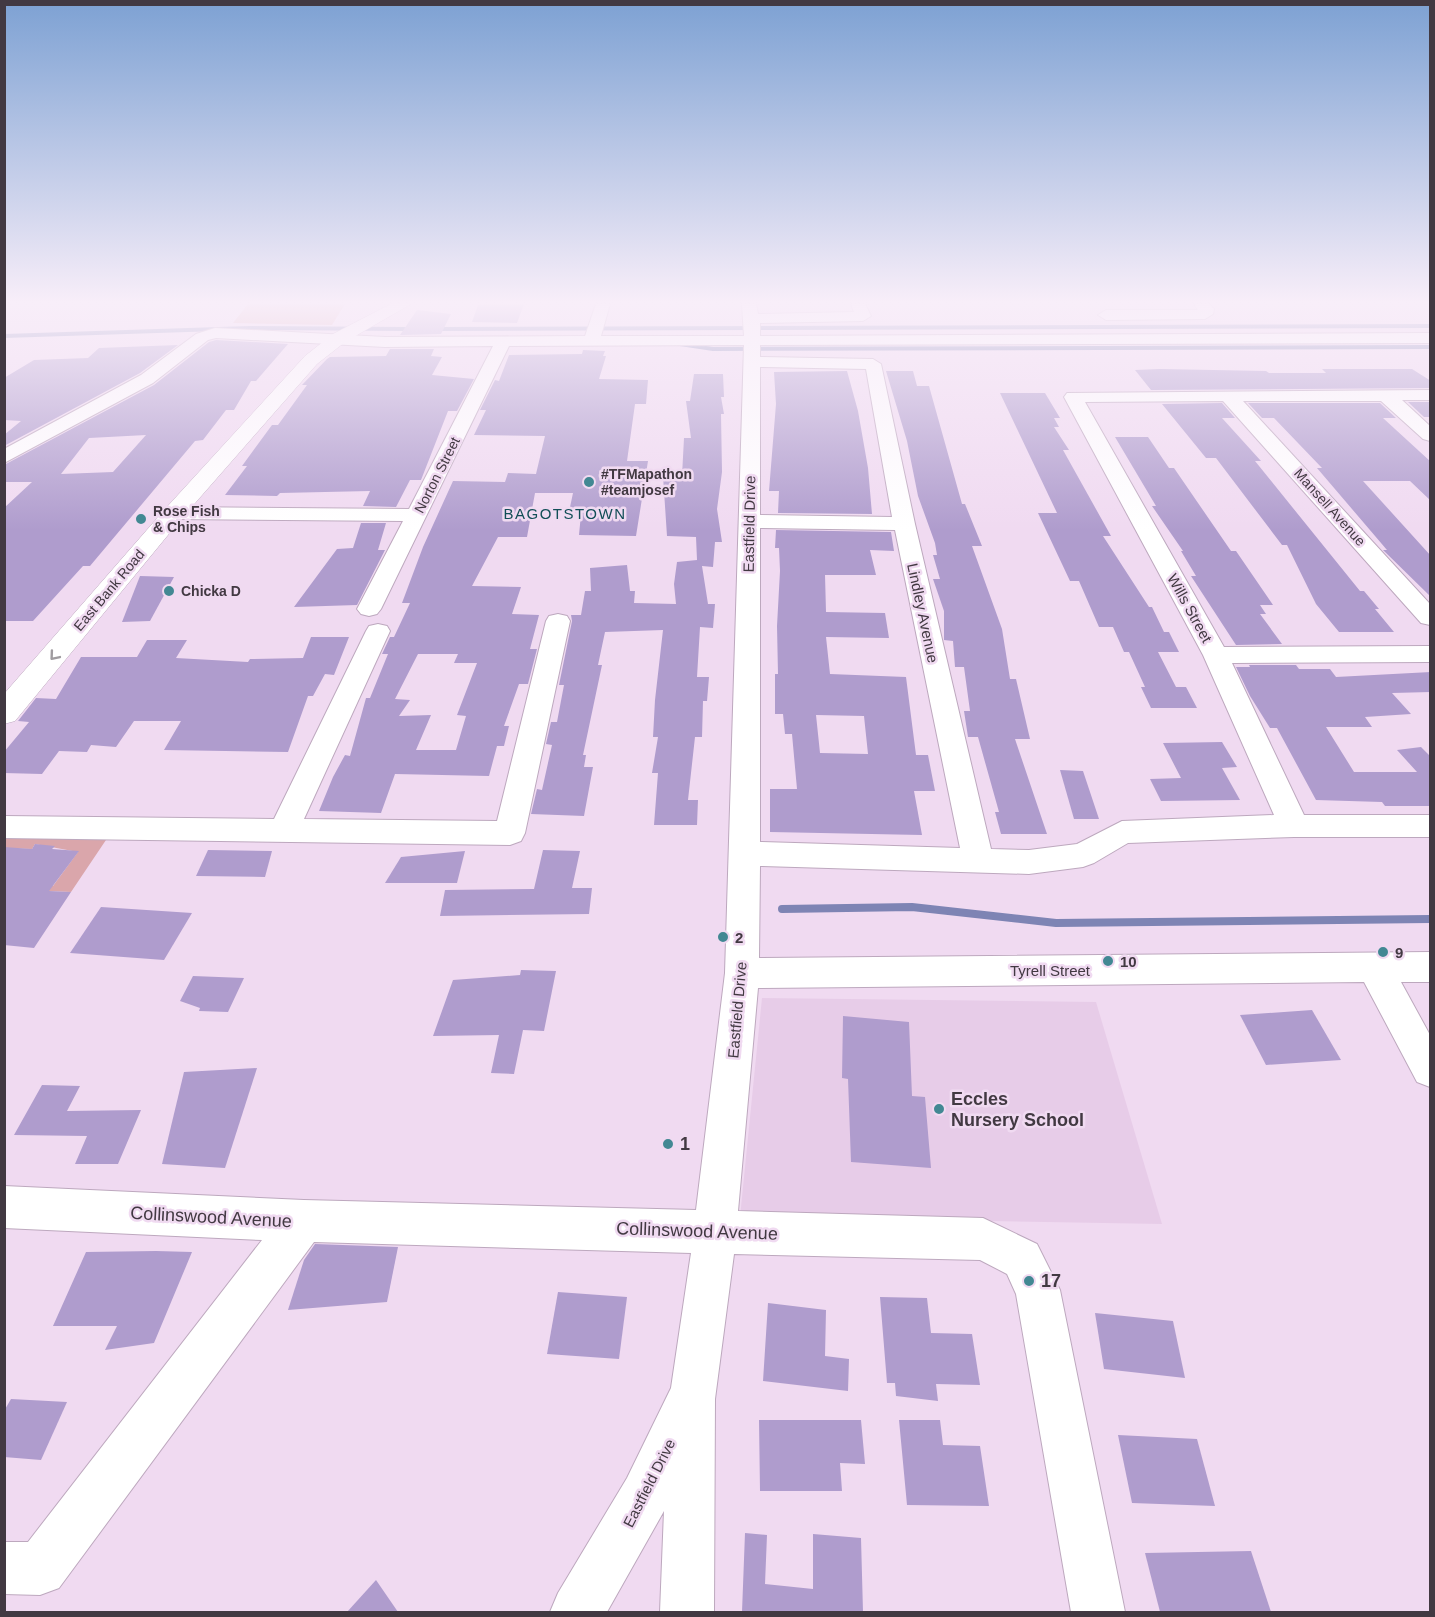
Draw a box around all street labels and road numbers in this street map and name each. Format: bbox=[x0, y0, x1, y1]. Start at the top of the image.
street label: Norton Street bbox=[411, 434, 463, 516]
street label: Mansell Avenue bbox=[1291, 465, 1369, 549]
street label: Eastfield Drive bbox=[740, 476, 758, 572]
street label: East Bank Road bbox=[70, 546, 148, 634]
street label: Lindley Avenue bbox=[904, 562, 942, 664]
street label: Wills Street bbox=[1164, 571, 1216, 646]
street label: Eastfield Drive bbox=[724, 961, 750, 1059]
street label: Tyrell Street bbox=[1010, 962, 1091, 979]
street label: Collinswood Avenue bbox=[130, 1203, 292, 1231]
street label: Collinswood Avenue bbox=[616, 1218, 778, 1244]
street label: Eastfield Drive bbox=[619, 1436, 679, 1530]

